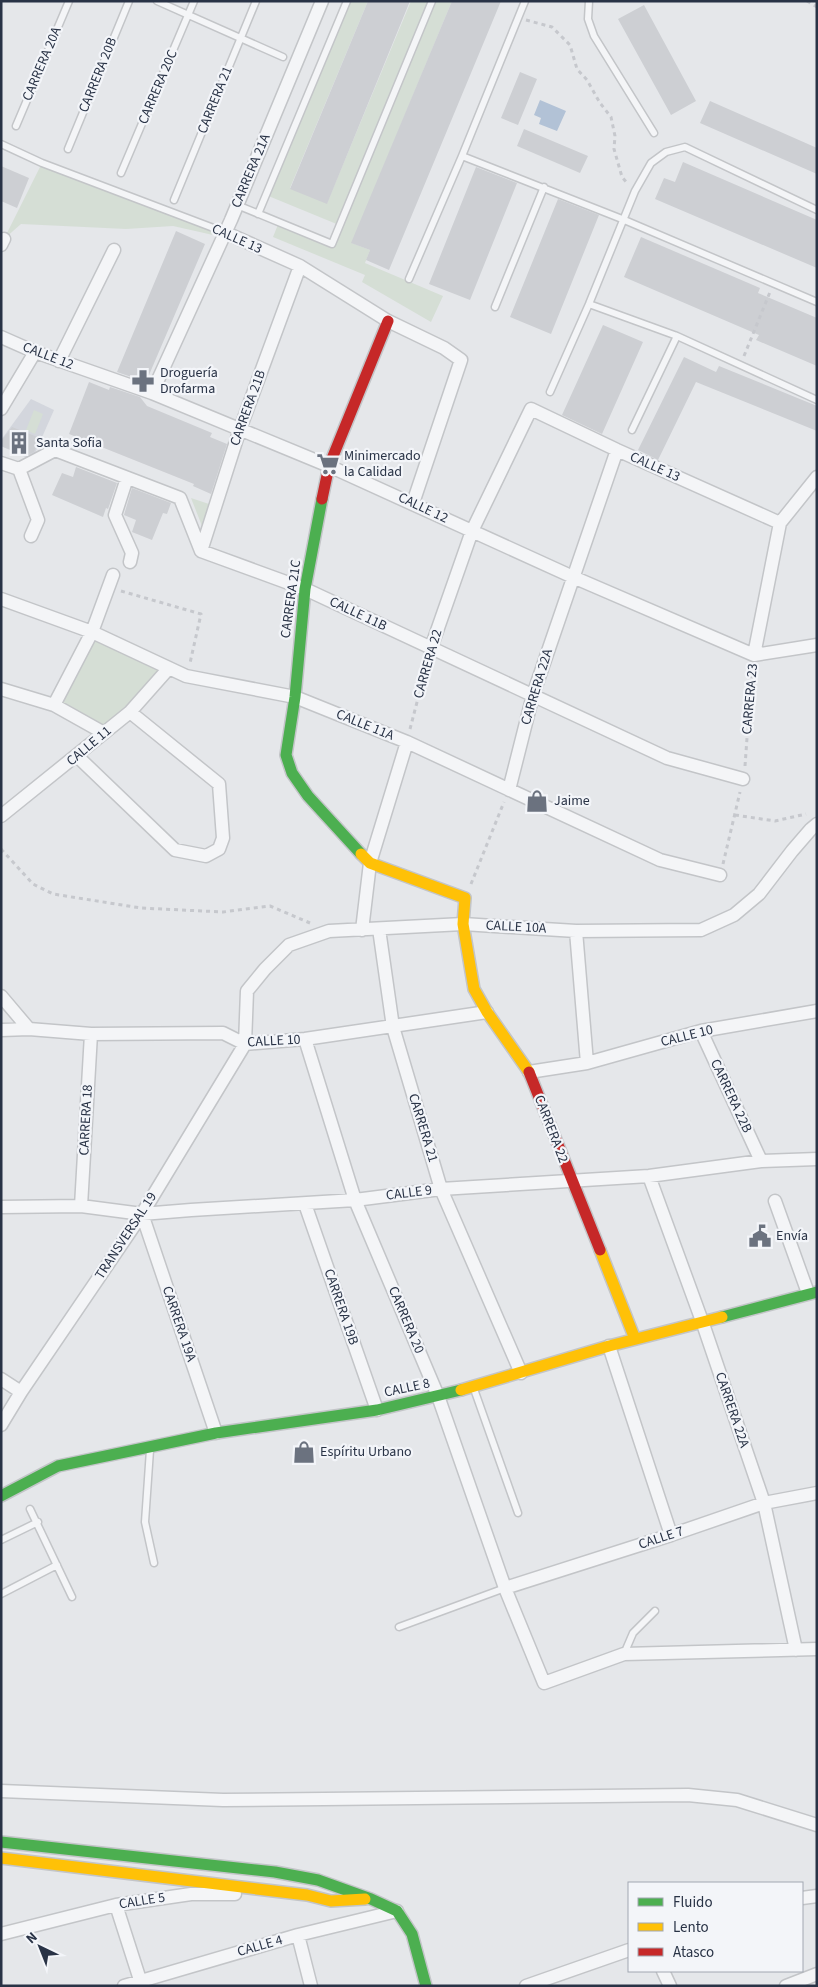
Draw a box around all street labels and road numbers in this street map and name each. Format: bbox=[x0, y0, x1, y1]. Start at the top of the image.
street label: CARRERA 20A bbox=[17, 23, 67, 104]
street label: CARRERA 20B bbox=[74, 34, 122, 116]
street label: CARRERA 20C bbox=[133, 47, 183, 127]
street label: CARRERA 21 bbox=[192, 63, 238, 137]
street label: CARRERA 21A bbox=[226, 130, 276, 211]
street label: CALLE 13 bbox=[209, 219, 265, 259]
street label: CALLE 12 bbox=[20, 337, 76, 375]
street label: CARRERA 21B bbox=[225, 367, 271, 449]
street label: CALLE 13 bbox=[627, 447, 683, 487]
street label: CALLE 12 bbox=[395, 488, 451, 528]
street label: CARRERA 21C bbox=[276, 558, 306, 640]
street label: CALLE 11B bbox=[326, 592, 390, 636]
street label: CARRERA 22 bbox=[409, 627, 447, 701]
street label: CARRERA 22A bbox=[516, 646, 558, 728]
street label: CARRERA 23 bbox=[737, 663, 763, 735]
street label: CALLE 11A bbox=[333, 704, 397, 746]
street label: CALLE 11 bbox=[62, 721, 116, 771]
street label: CALLE 10A bbox=[485, 915, 547, 939]
street label: CALLE 10 bbox=[659, 1020, 715, 1052]
street label: CALLE 10 bbox=[247, 1030, 301, 1052]
street label: CARRERA 22B bbox=[705, 1056, 757, 1136]
street label: CARRERA 18 bbox=[74, 1084, 98, 1156]
street label: CARRERA 21 bbox=[403, 1091, 443, 1165]
street label: CARRERA 22 bbox=[529, 1092, 573, 1166]
street label: CALLE 9 bbox=[385, 1180, 433, 1206]
street label: TRANSVERSAL 19 bbox=[90, 1188, 162, 1284]
street label: CARRERA 19B bbox=[319, 1266, 363, 1348]
street label: CARRERA 20 bbox=[383, 1283, 429, 1357]
street label: CARRERA 19A bbox=[157, 1284, 201, 1365]
street label: CARRERA 22A bbox=[710, 1370, 754, 1451]
street label: CALLE 8 bbox=[382, 1373, 432, 1403]
street label: CALLE 7 bbox=[636, 1521, 686, 1555]
street label: CALLE 5 bbox=[118, 1887, 166, 1915]
street label: CALLE 4 bbox=[235, 1930, 285, 1962]

